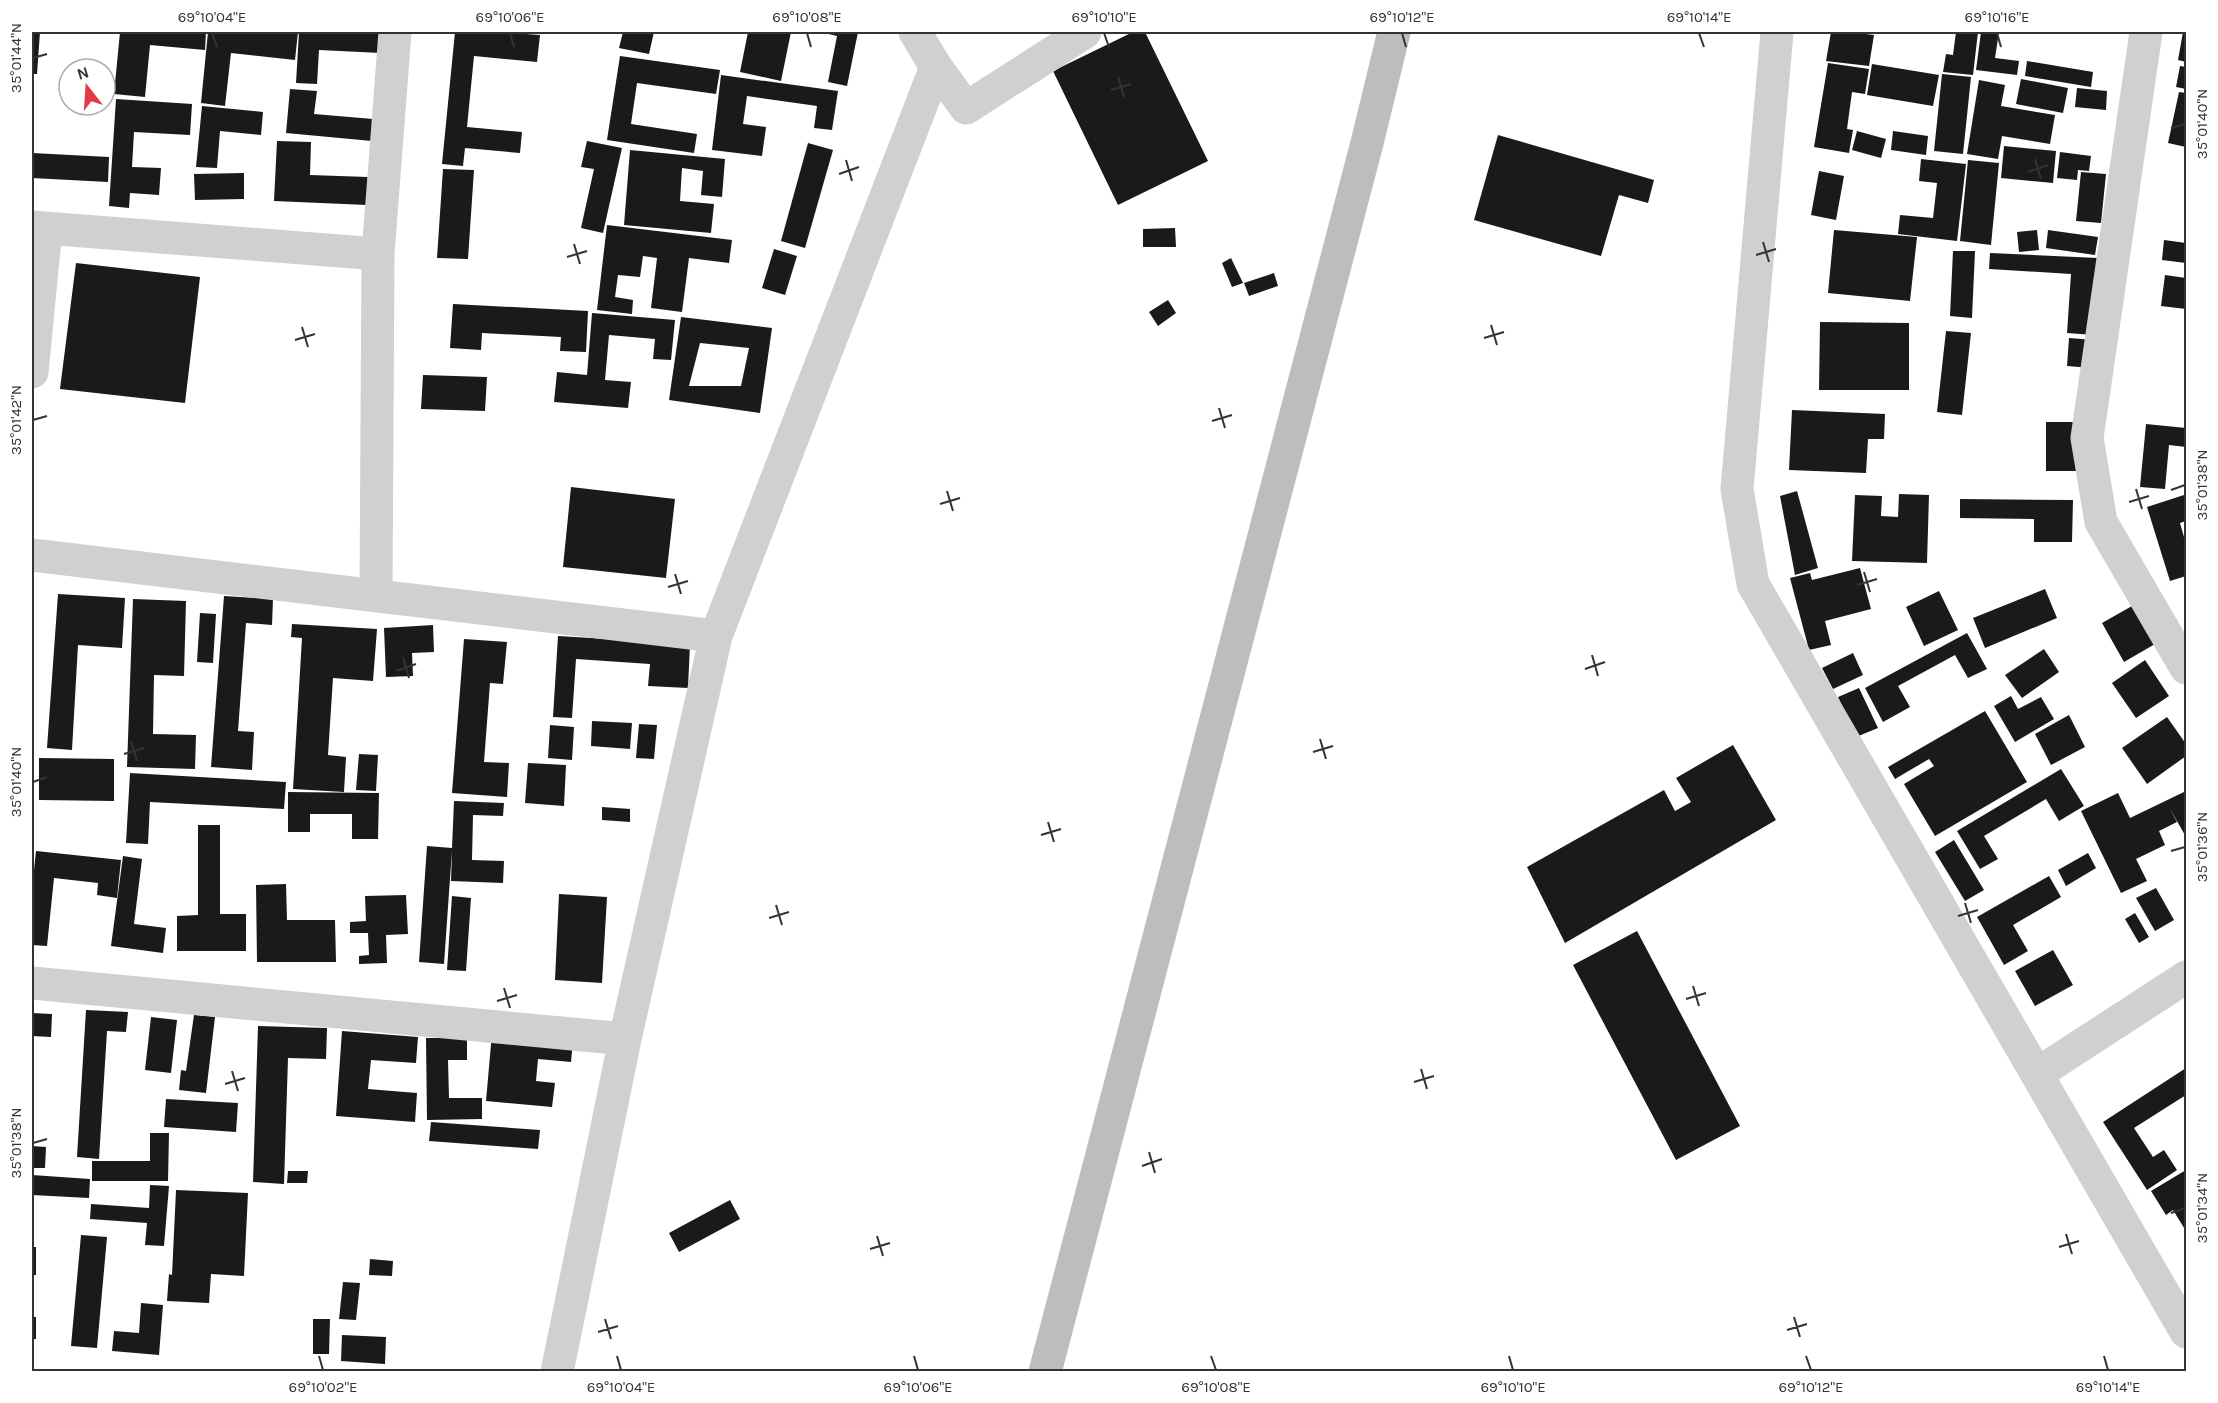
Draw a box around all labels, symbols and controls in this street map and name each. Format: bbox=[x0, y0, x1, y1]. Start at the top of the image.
text: 69°10'04"E bbox=[178, 8, 246, 26]
text: 69°10'06"E bbox=[476, 8, 544, 26]
text: 69°10'08"E bbox=[772, 8, 842, 26]
text: 69°10'10"E bbox=[1071, 8, 1137, 26]
text: 69°10'12"E bbox=[1370, 8, 1434, 26]
text: 69°10'14"E bbox=[1667, 8, 1731, 26]
text: 69°10'16"E bbox=[1965, 8, 2029, 26]
text: 35°01'44"N bbox=[7, 23, 25, 93]
north arrow bbox=[57, 57, 117, 117]
text: N bbox=[74, 62, 91, 84]
text: 35°01'40"N bbox=[2193, 89, 2211, 159]
text: 35°01'42"N bbox=[7, 385, 25, 455]
text: 35°01'38"N bbox=[2193, 449, 2211, 521]
text: 35°01'40"N bbox=[7, 747, 25, 817]
text: 35°01'36"N bbox=[2193, 812, 2211, 882]
text: 35°01'38"N bbox=[7, 1107, 25, 1179]
text: 35°01'34"N bbox=[2193, 1173, 2211, 1243]
text: 69°10'02"E bbox=[289, 1378, 357, 1396]
text: 69°10'04"E bbox=[587, 1378, 655, 1396]
text: 69°10'06"E bbox=[884, 1378, 952, 1396]
text: 69°10'08"E bbox=[1181, 1378, 1251, 1396]
text: 69°10'10"E bbox=[1480, 1378, 1546, 1396]
text: 69°10'12"E bbox=[1779, 1378, 1843, 1396]
text: 69°10'14"E bbox=[2076, 1378, 2140, 1396]

